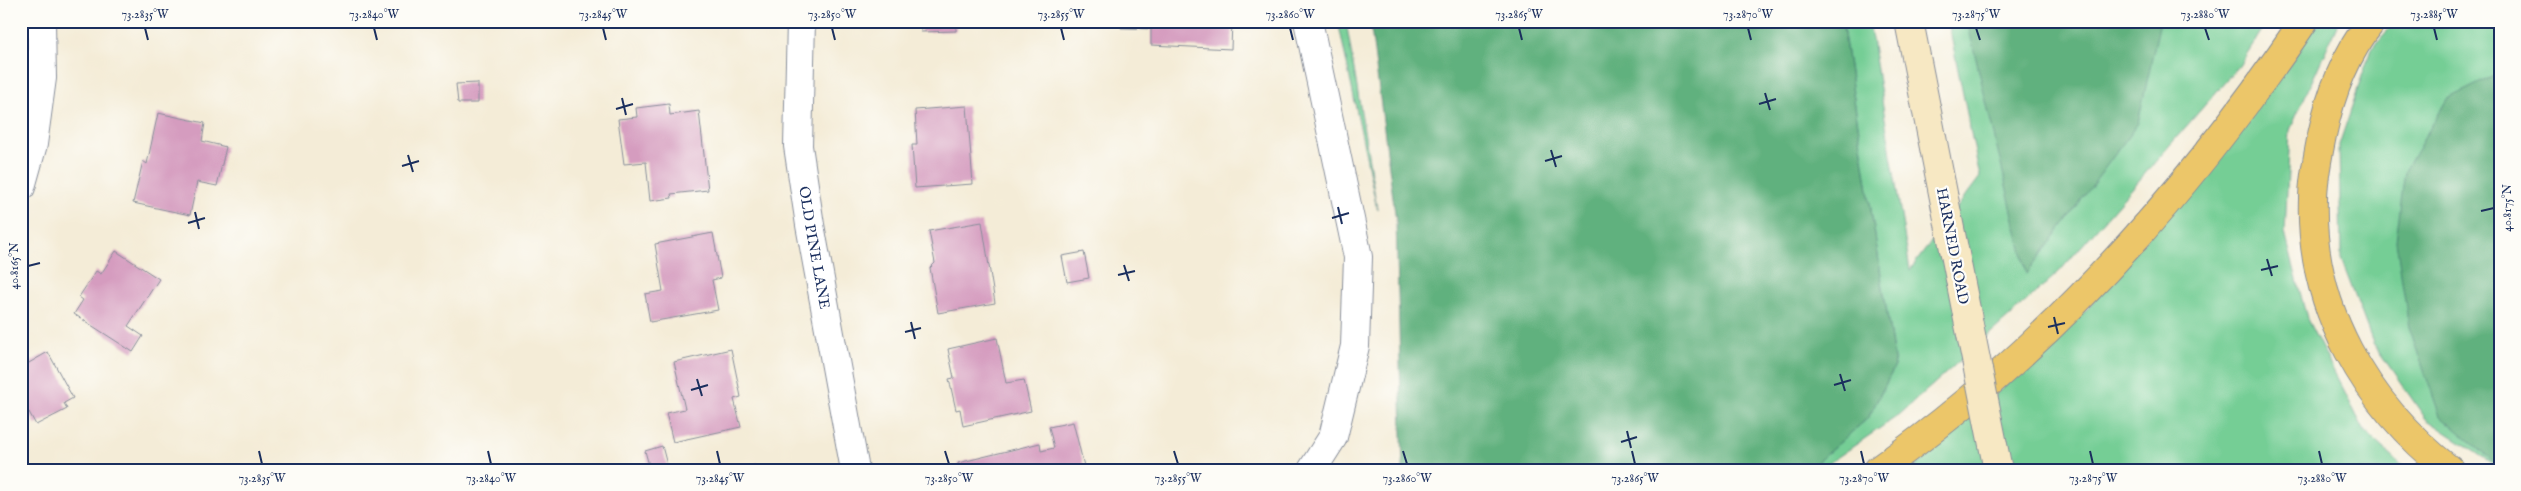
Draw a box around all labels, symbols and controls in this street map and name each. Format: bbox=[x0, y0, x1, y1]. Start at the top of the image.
text: 73.2835°W bbox=[121, 7, 169, 22]
text: 73.2840°W bbox=[349, 7, 400, 22]
text: 73.2845°W bbox=[579, 7, 628, 22]
text: 73.2850°W bbox=[808, 7, 857, 22]
text: 73.2855°W bbox=[1038, 7, 1085, 22]
text: 73.2860°W bbox=[1265, 7, 1315, 22]
text: 73.2865°W bbox=[1495, 7, 1543, 22]
text: 73.2870°W bbox=[1723, 7, 1773, 22]
text: 73.2875°W bbox=[1952, 7, 2001, 22]
text: 73.2880°W bbox=[2181, 7, 2230, 22]
text: 73.2885°W bbox=[2410, 7, 2458, 22]
text: 40.8175°N bbox=[2500, 184, 2515, 232]
street label: OLD PINE LANE bbox=[794, 185, 834, 311]
street label: HARNED ROAD bbox=[1932, 186, 1973, 306]
text: 40.8165°N bbox=[7, 242, 22, 290]
text: 73.2835°W bbox=[238, 471, 286, 486]
text: 73.2840°W bbox=[466, 471, 517, 486]
text: 73.2845°W bbox=[696, 471, 745, 486]
text: 73.2850°W bbox=[925, 471, 974, 486]
text: 73.2855°W bbox=[1155, 471, 1202, 486]
text: 73.2860°W bbox=[1382, 471, 1432, 486]
text: 73.2865°W bbox=[1611, 471, 1659, 486]
text: 73.2870°W bbox=[1839, 471, 1889, 486]
text: 73.2875°W bbox=[2069, 471, 2118, 486]
text: 73.2880°W bbox=[2298, 471, 2347, 486]

